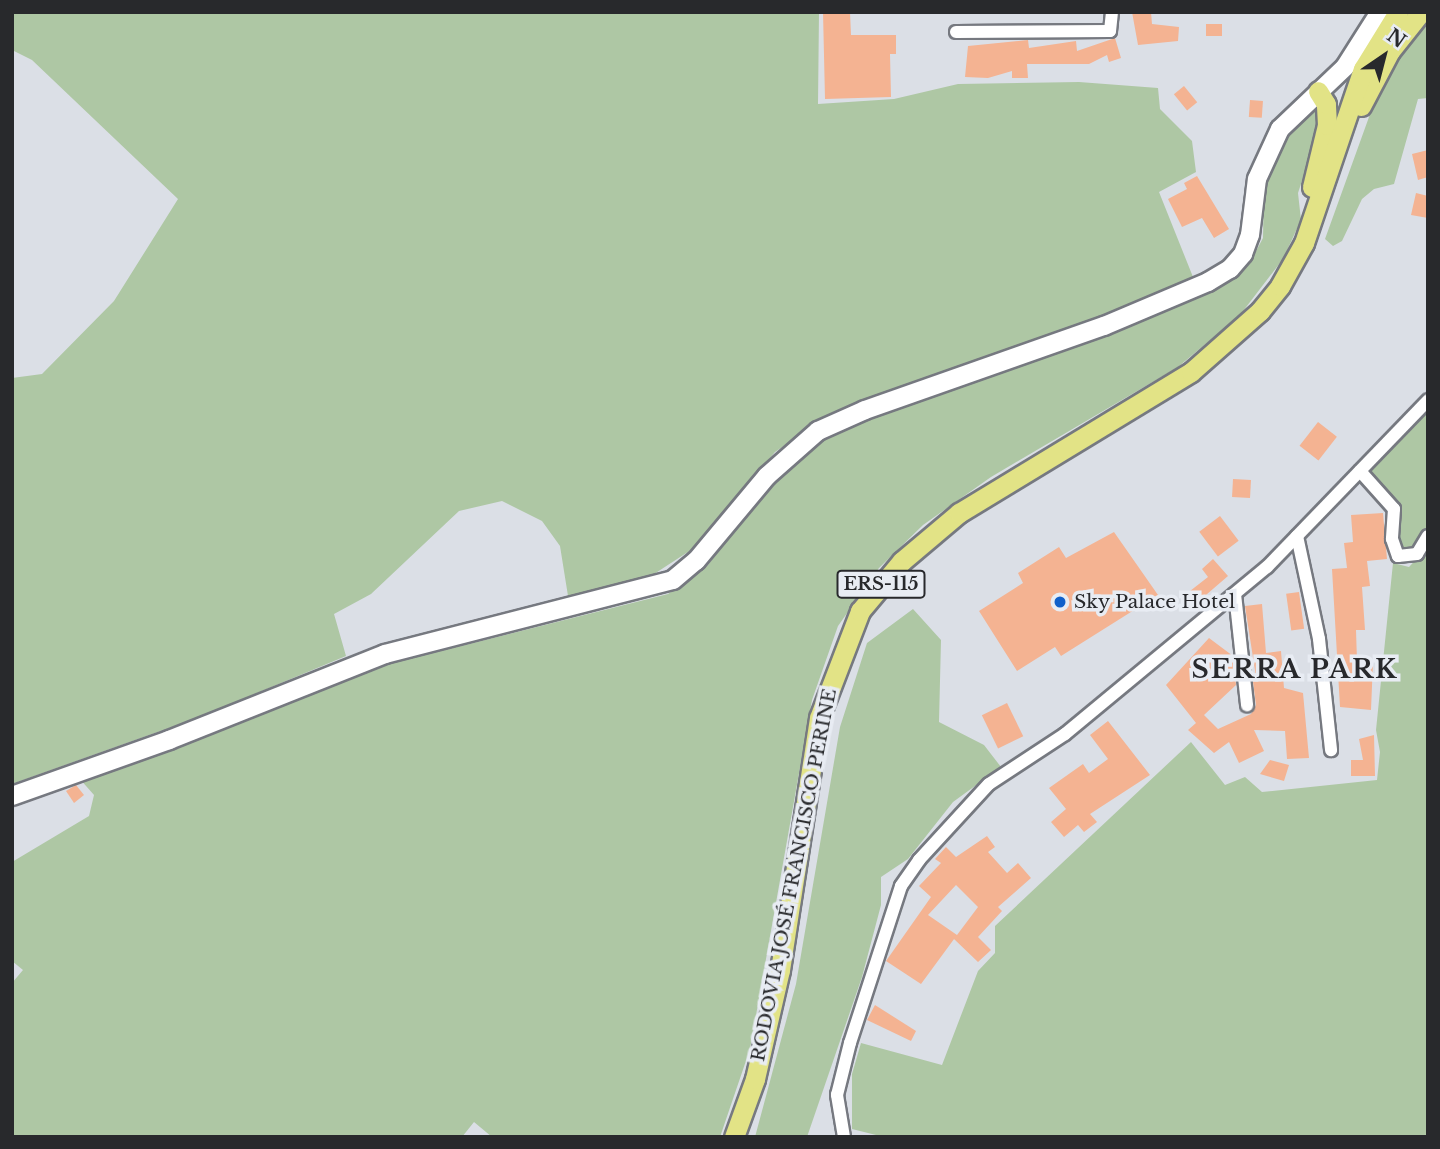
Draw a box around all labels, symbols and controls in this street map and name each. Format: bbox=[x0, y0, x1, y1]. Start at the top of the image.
north arrow bbox=[1349, 21, 1419, 91]
text: N bbox=[1382, 24, 1410, 53]
road number: ERS-115 bbox=[836, 570, 926, 598]
place label: Sky Palace Hotel bbox=[1074, 591, 1236, 613]
marker: Sky Palace Hotel bbox=[1052, 594, 1068, 610]
district label: SERRA PARK bbox=[1192, 654, 1398, 686]
street label: RODOVIA JOSÉ FRANCISCO PERINE bbox=[747, 686, 841, 1064]

